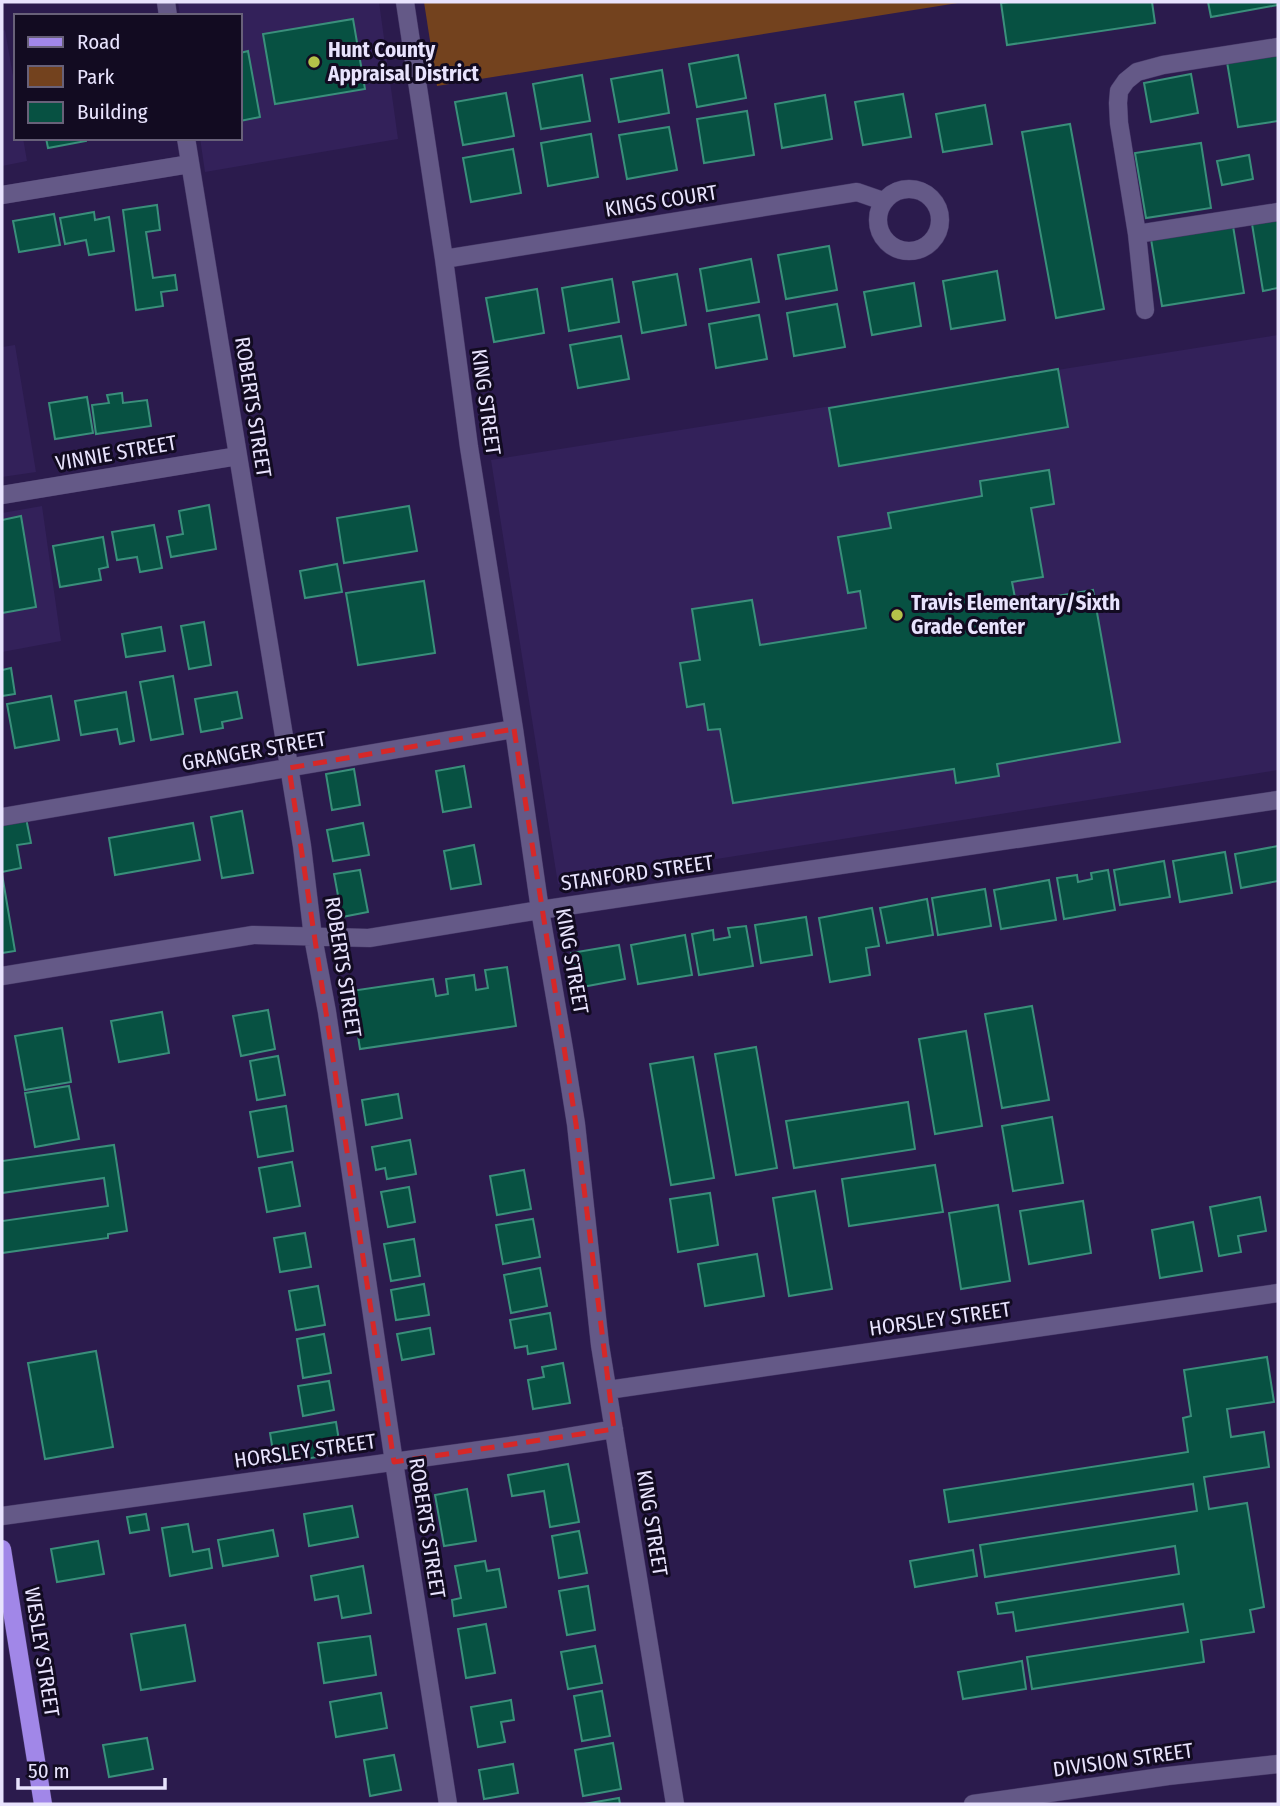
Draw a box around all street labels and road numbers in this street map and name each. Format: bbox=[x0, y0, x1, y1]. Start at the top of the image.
street label: KINGS COURT bbox=[603, 179, 719, 223]
street label: ROBERTS STREET bbox=[229, 335, 277, 479]
street label: KING STREET bbox=[466, 347, 506, 457]
street label: VINNIE STREET bbox=[53, 430, 179, 476]
street label: GRANGER STREET bbox=[180, 725, 328, 776]
street label: STANFORD STREET bbox=[559, 849, 715, 897]
street label: ROBERTS STREET bbox=[319, 895, 367, 1039]
street label: KING STREET bbox=[550, 906, 594, 1016]
street label: HORSLEY STREET bbox=[868, 1296, 1013, 1342]
street label: HORSLEY STREET bbox=[233, 1428, 378, 1474]
street label: ROBERTS STREET bbox=[403, 1456, 451, 1600]
street label: KING STREET bbox=[631, 1468, 673, 1578]
street label: WESLEY STREET bbox=[19, 1585, 65, 1719]
street label: DIVISION STREET bbox=[1051, 1737, 1195, 1783]

